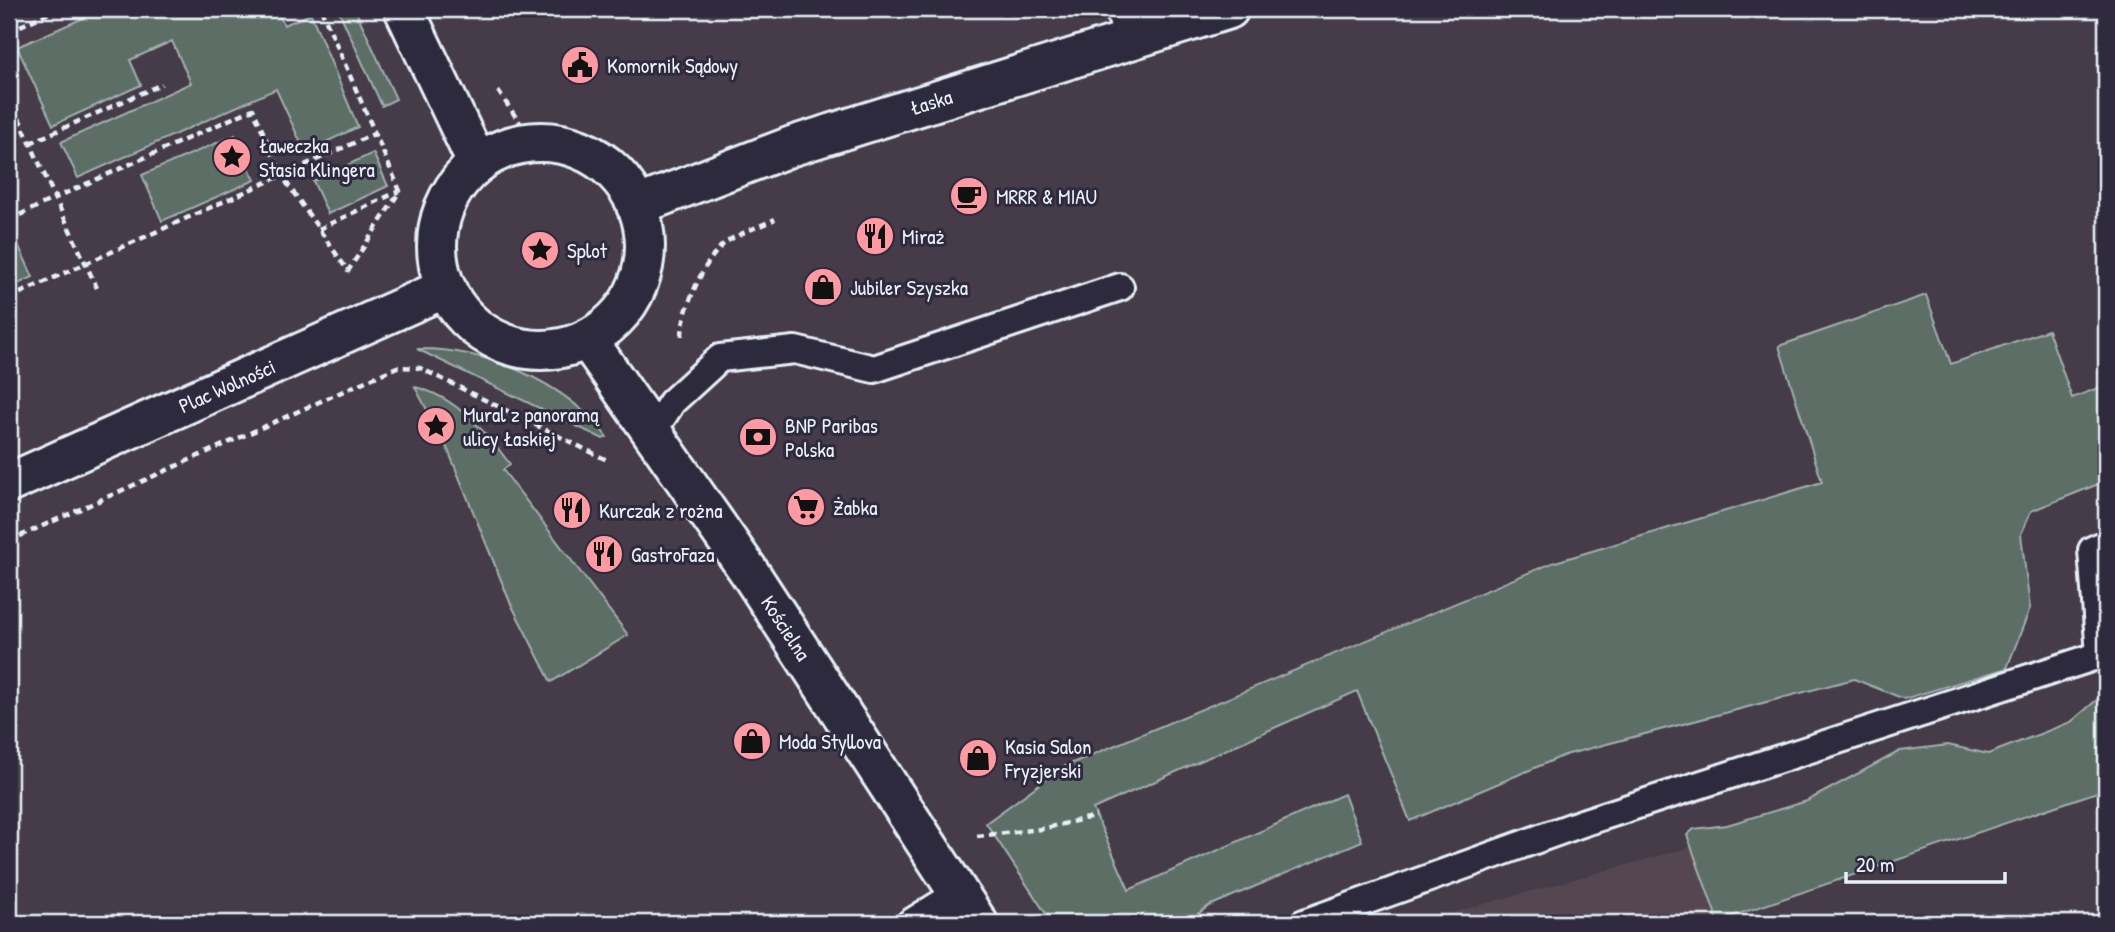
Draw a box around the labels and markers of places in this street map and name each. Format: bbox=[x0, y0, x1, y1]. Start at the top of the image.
public building icon: Komornik Sądowy bbox=[559, 44, 601, 86]
place label: Komornik Sądowy bbox=[607, 51, 738, 80]
place label: Ławeczka Stasia Klingera bbox=[259, 131, 375, 184]
place icon: Ławeczka Stasia Klingera bbox=[211, 136, 253, 178]
cafe icon: MRRR & MIAU bbox=[948, 175, 990, 217]
place label: MRRR & MIAU bbox=[996, 182, 1097, 211]
restaurant icon: Miraż bbox=[854, 215, 896, 257]
place label: Miraż bbox=[902, 222, 945, 251]
place icon: Splot bbox=[519, 229, 561, 271]
place label: Splot bbox=[567, 236, 608, 265]
shop icon: Jubiler Szyszka bbox=[802, 266, 844, 308]
place label: Jubiler Szyszka bbox=[850, 273, 968, 302]
place label: Mural z panoramą ulicy Łaskiej bbox=[463, 400, 600, 453]
place icon: Mural z panoramą ulicy Łaskiej bbox=[415, 405, 457, 447]
place label: BNP Paribas Polska bbox=[785, 411, 878, 464]
bank icon: BNP Paribas Polska bbox=[737, 416, 779, 458]
supermarket icon: Żabka bbox=[785, 486, 827, 528]
restaurant icon: Kurczak z rożna bbox=[551, 489, 593, 531]
place label: Żabka bbox=[833, 493, 877, 522]
place label: Kurczak z rożna bbox=[599, 496, 722, 525]
restaurant icon: GastroFaza bbox=[583, 533, 625, 575]
place label: GastroFaza bbox=[631, 540, 715, 569]
shop icon: Moda Styllova bbox=[731, 720, 773, 762]
place label: Moda Styllova bbox=[779, 727, 881, 756]
place label: Kasia Salon Fryzjerski bbox=[1004, 732, 1091, 785]
shop icon: Kasia Salon Fryzjerski bbox=[957, 737, 999, 779]

